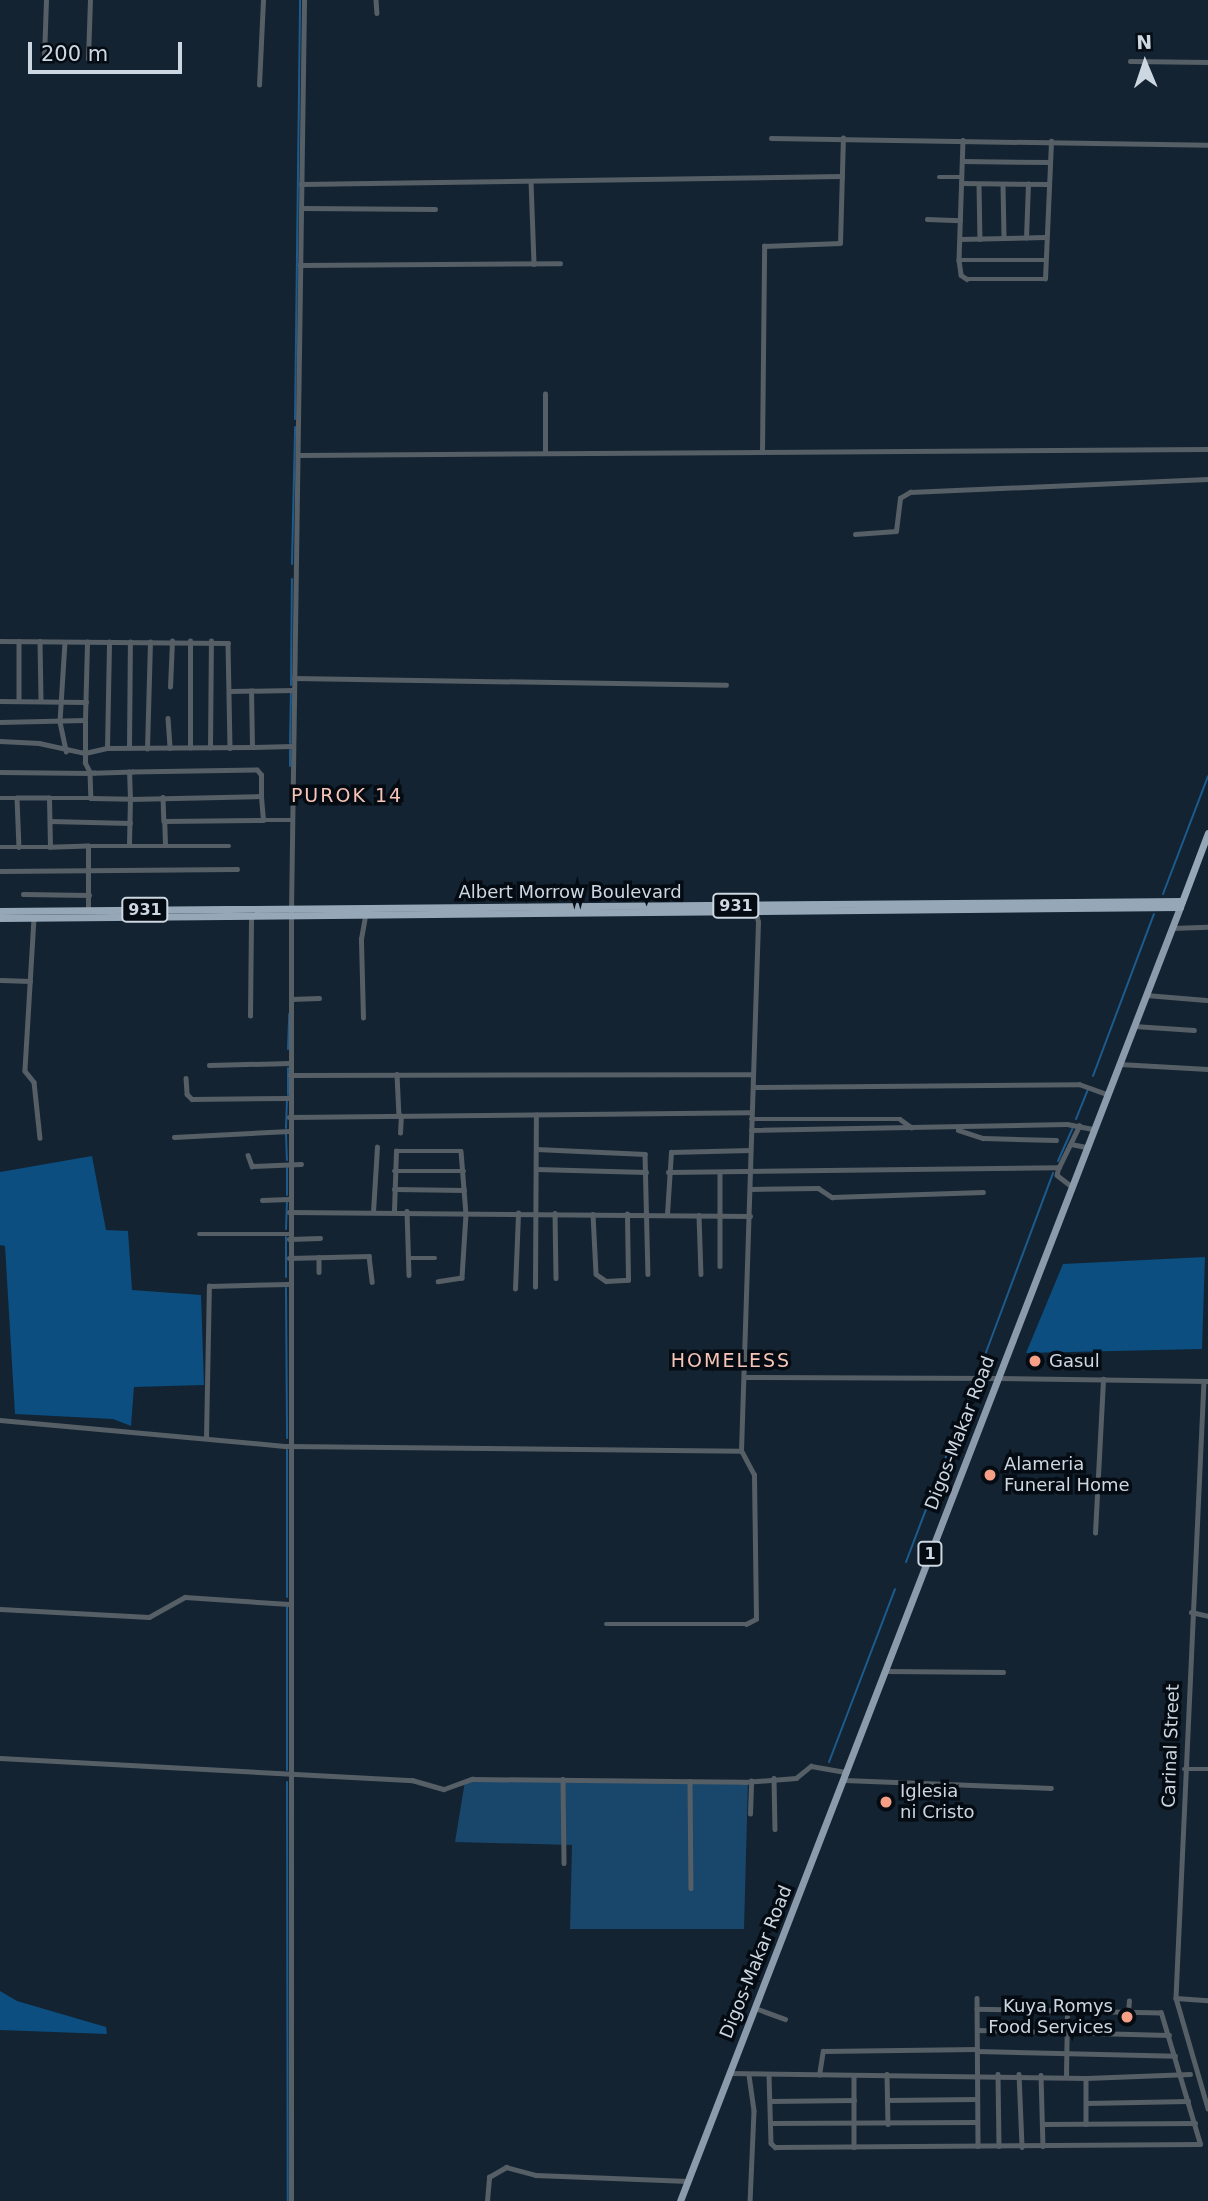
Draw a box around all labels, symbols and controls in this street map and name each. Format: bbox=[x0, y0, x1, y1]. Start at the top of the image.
scale bar bbox=[32, 28, 186, 72]
north arrow bbox=[1110, 28, 1180, 98]
text: N bbox=[1136, 31, 1153, 53]
text: 200 m bbox=[41, 42, 108, 66]
district label: PUROK 14 bbox=[292, 785, 402, 807]
street label: Albert Morrow Boulevard bbox=[458, 881, 682, 903]
road number: 931 bbox=[712, 893, 760, 918]
road number: 931 bbox=[120, 898, 170, 922]
district label: HOMELESS bbox=[672, 1350, 790, 1372]
place label: Gasul bbox=[1049, 1350, 1100, 1372]
street label: Digos-Makar Road bbox=[921, 1353, 999, 1513]
marker: Gasul bbox=[1027, 1353, 1043, 1369]
place label: Alameria Funeral Home bbox=[1004, 1454, 1130, 1496]
marker: Alameria Funeral Home bbox=[982, 1467, 998, 1483]
road number: 1 bbox=[916, 1542, 944, 1566]
street label: Carinal Street bbox=[1158, 1684, 1184, 1808]
place label: Iglesia ni Cristo bbox=[900, 1781, 975, 1824]
marker: Iglesia ni Cristo bbox=[878, 1794, 894, 1810]
street label: Digos-Makar Road bbox=[715, 1882, 797, 2042]
place label: Kuya Romys Food Services bbox=[988, 1996, 1113, 2038]
marker: Kuya Romys Food Services bbox=[1119, 2009, 1135, 2025]

